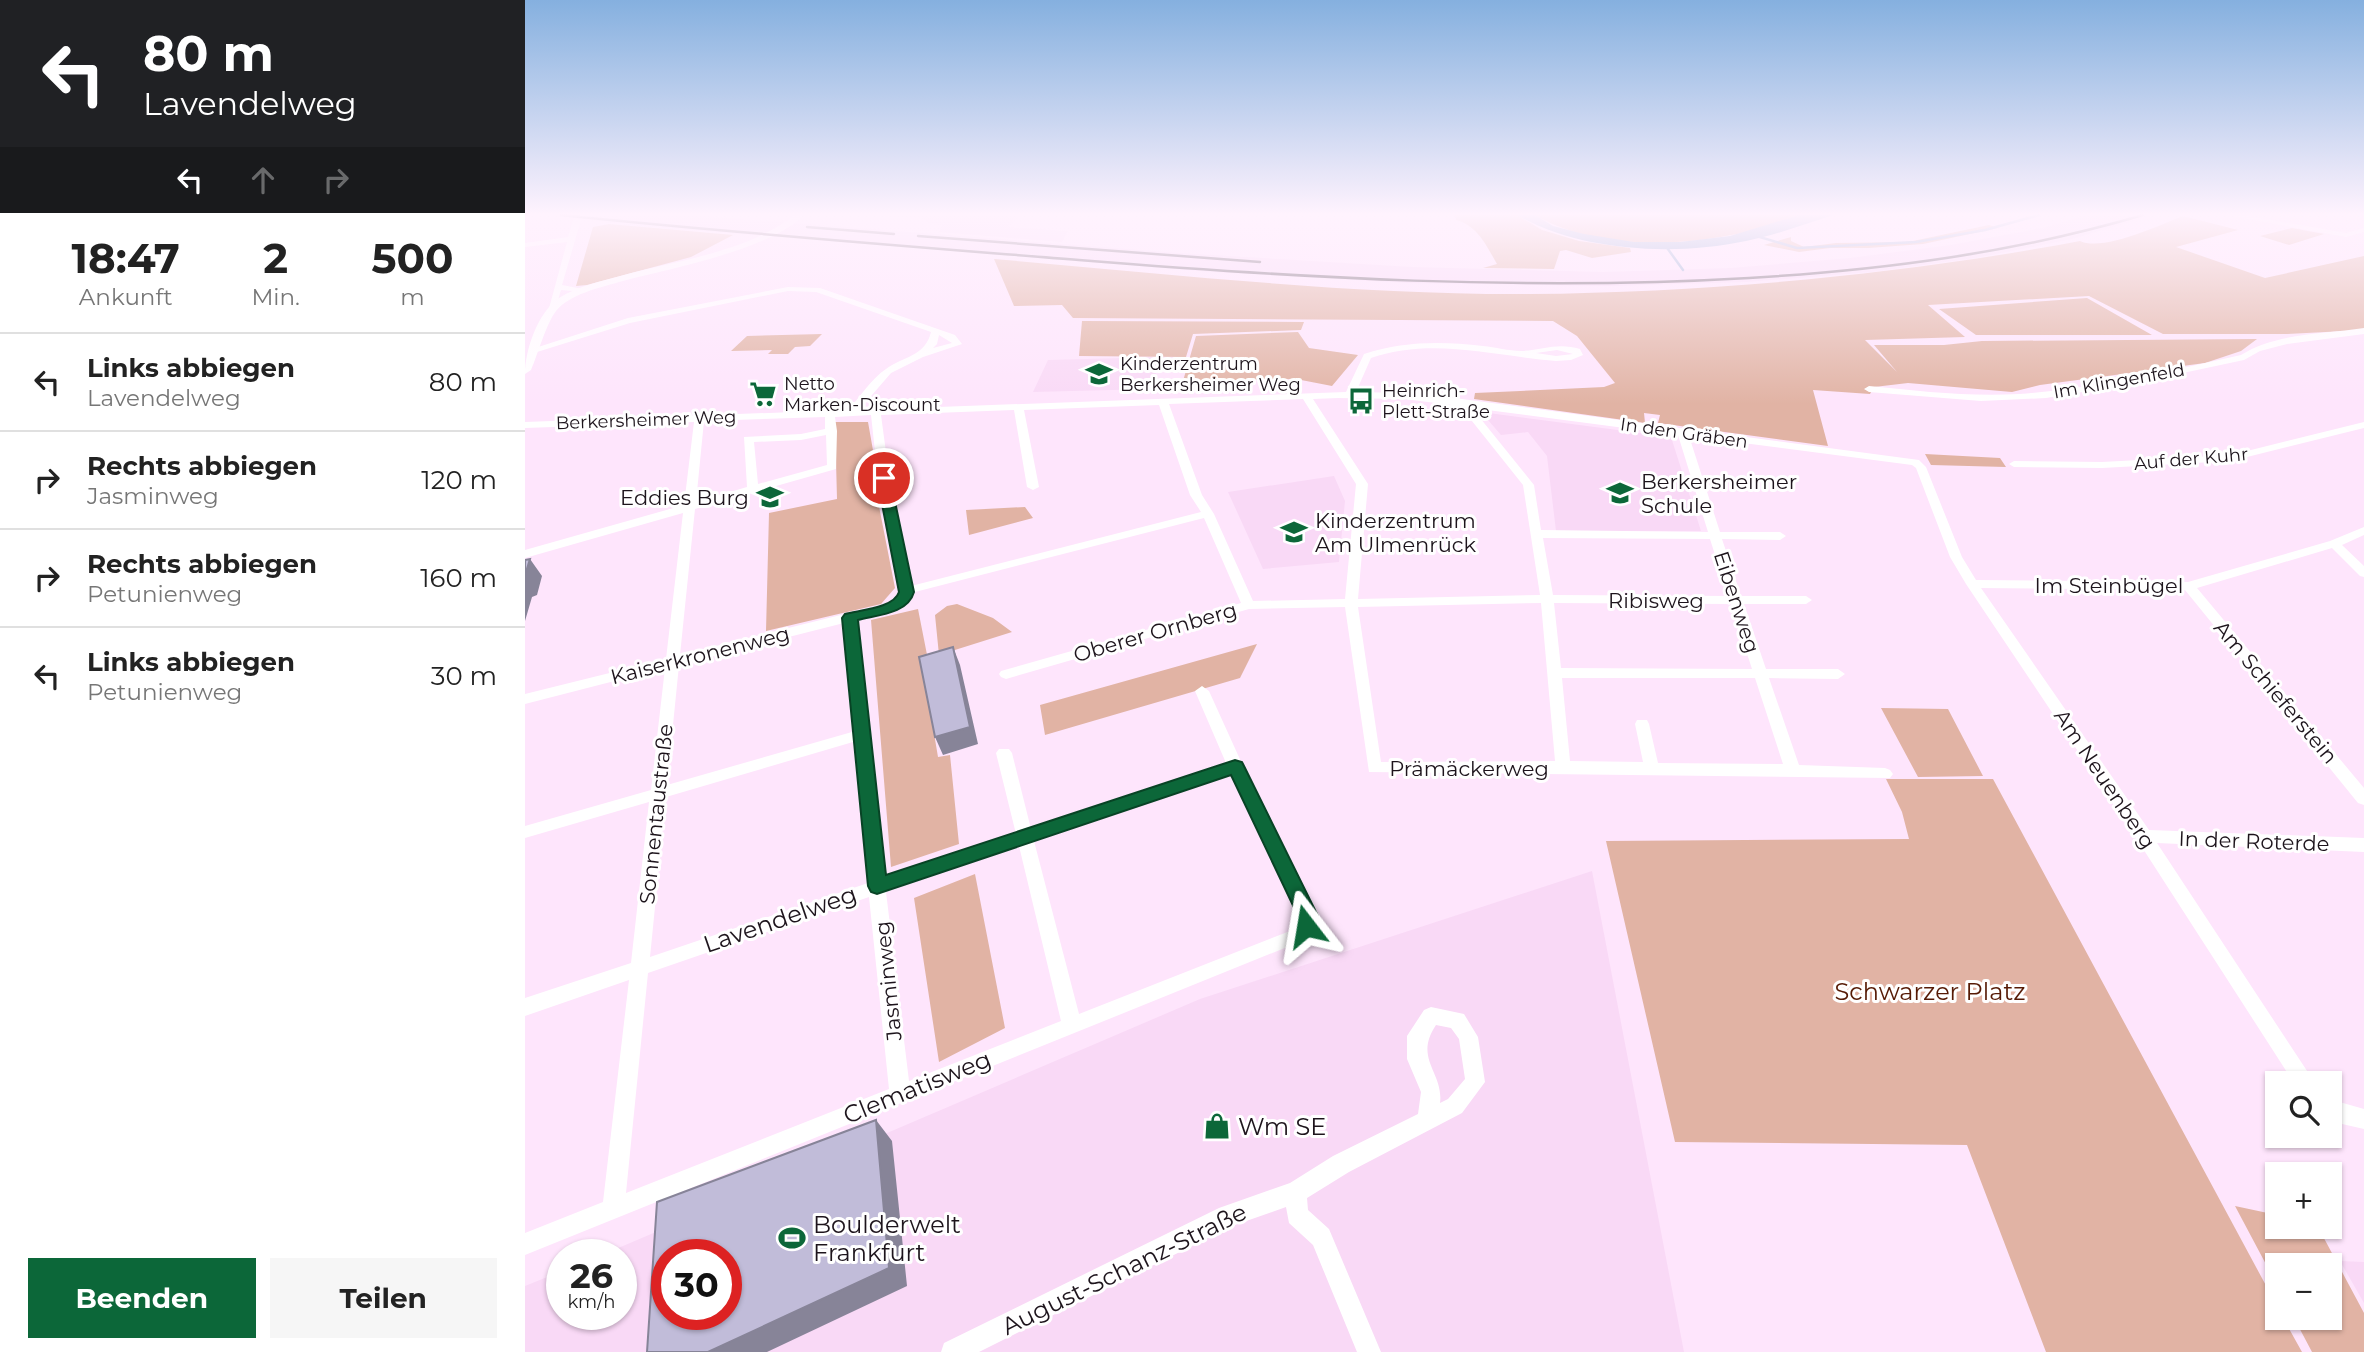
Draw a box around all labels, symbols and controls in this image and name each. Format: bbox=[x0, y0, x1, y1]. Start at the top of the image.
text: 80 m bbox=[143, 24, 274, 83]
icon: left bbox=[28, 28, 119, 119]
text: Lavendelweg bbox=[143, 84, 357, 123]
icon: left bbox=[171, 161, 209, 199]
icon: ahead bbox=[244, 161, 282, 199]
icon: right bbox=[317, 161, 355, 199]
text: 18:47 bbox=[71, 232, 180, 284]
text: 2 bbox=[263, 232, 288, 284]
text: 500 bbox=[371, 232, 453, 284]
text: Ankunft bbox=[79, 283, 173, 311]
text: Min. bbox=[251, 283, 300, 311]
text: m bbox=[400, 283, 425, 311]
text: Links abbiegen bbox=[87, 352, 295, 384]
place label: Kinderzentrum Berkersheimer Weg bbox=[1120, 353, 1301, 396]
school or university icon: Kinderzentrum Berkersheimer Weg bbox=[1084, 359, 1114, 389]
street label: Im Klingenfeld bbox=[2052, 359, 2186, 403]
icon: left bbox=[28, 363, 66, 401]
text: 80 m bbox=[429, 366, 497, 398]
place label: Netto Marken-Discount bbox=[784, 373, 941, 416]
supermarket icon: Netto Marken-Discount bbox=[748, 379, 778, 409]
place label: Heinrich- Plett-Straße bbox=[1382, 380, 1490, 423]
text: Lavendelweg bbox=[87, 384, 241, 412]
bus stop icon: Heinrich- Plett-Straße bbox=[1346, 386, 1376, 416]
street label: Berkersheimer Weg bbox=[555, 406, 737, 434]
street label: In den Gräben bbox=[1619, 413, 1749, 453]
street label: Auf der Kuhr bbox=[2133, 443, 2249, 475]
pin bbox=[854, 448, 914, 508]
text: Rechts abbiegen bbox=[87, 450, 317, 482]
icon: arrive bbox=[865, 459, 903, 497]
icon: right bbox=[28, 461, 66, 499]
text: 120 m bbox=[421, 464, 497, 496]
place label: Berkersheimer Schule bbox=[1641, 469, 1797, 518]
school or university icon: Berkersheimer Schule bbox=[1605, 478, 1635, 508]
text: Jasminweg bbox=[87, 482, 219, 510]
school or university icon: Eddies Burg bbox=[755, 482, 785, 512]
place label: Eddies Burg bbox=[620, 485, 749, 510]
place label: Kinderzentrum Am Ulmenrück bbox=[1315, 508, 1476, 557]
school or university icon: Kinderzentrum Am Ulmenrück bbox=[1279, 517, 1309, 547]
text: Rechts abbiegen bbox=[87, 548, 317, 580]
street label: Eibenweg bbox=[1709, 548, 1765, 656]
icon: right bbox=[28, 559, 66, 597]
text: 160 m bbox=[420, 562, 497, 594]
street label: Im Steinbügel bbox=[2035, 573, 2183, 598]
text: Petunienweg bbox=[87, 580, 242, 608]
street label: Ribisweg bbox=[1608, 588, 1704, 613]
street label: Oberer Ornberg bbox=[1070, 597, 1240, 667]
street label: Am Schieferstein bbox=[2209, 615, 2343, 769]
street label: Kaiserkronenweg bbox=[608, 621, 792, 689]
text: Links abbiegen bbox=[87, 646, 295, 678]
icon: left bbox=[28, 657, 66, 695]
text: 30 m bbox=[431, 660, 497, 692]
text: Petunienweg bbox=[87, 678, 242, 706]
street label: Am Neuenberg bbox=[2049, 704, 2161, 854]
street label: Sonnentaustraße bbox=[634, 722, 678, 906]
street label: Prämäckerweg bbox=[1389, 756, 1549, 781]
street label: In der Roterde bbox=[2178, 826, 2330, 856]
street label: Lavendelweg bbox=[699, 879, 861, 959]
position arrow bbox=[1269, 889, 1343, 963]
street label: Jasminweg bbox=[869, 920, 907, 1043]
park label: Schwarzer Platz bbox=[1835, 977, 2025, 1006]
street label: Clematisweg bbox=[839, 1044, 995, 1130]
map controls bbox=[2265, 1071, 2342, 1330]
button: search bbox=[2265, 1071, 2342, 1148]
shop icon: Wm SE bbox=[1202, 1111, 1232, 1141]
place label: Wm SE bbox=[1238, 1112, 1326, 1141]
button: + bbox=[2265, 1162, 2342, 1239]
street label: August-Schanz-Straße bbox=[997, 1197, 1251, 1341]
place label: Boulderwelt Frankfurt bbox=[813, 1210, 961, 1267]
sports icon: Boulderwelt Frankfurt bbox=[777, 1223, 807, 1253]
speed limit sign: 30 bbox=[651, 1239, 742, 1330]
button: − bbox=[2265, 1253, 2342, 1330]
text: 26 bbox=[570, 1254, 613, 1297]
button: Beenden bbox=[28, 1258, 256, 1338]
button: Teilen bbox=[270, 1258, 497, 1338]
text: km/h bbox=[567, 1291, 616, 1313]

